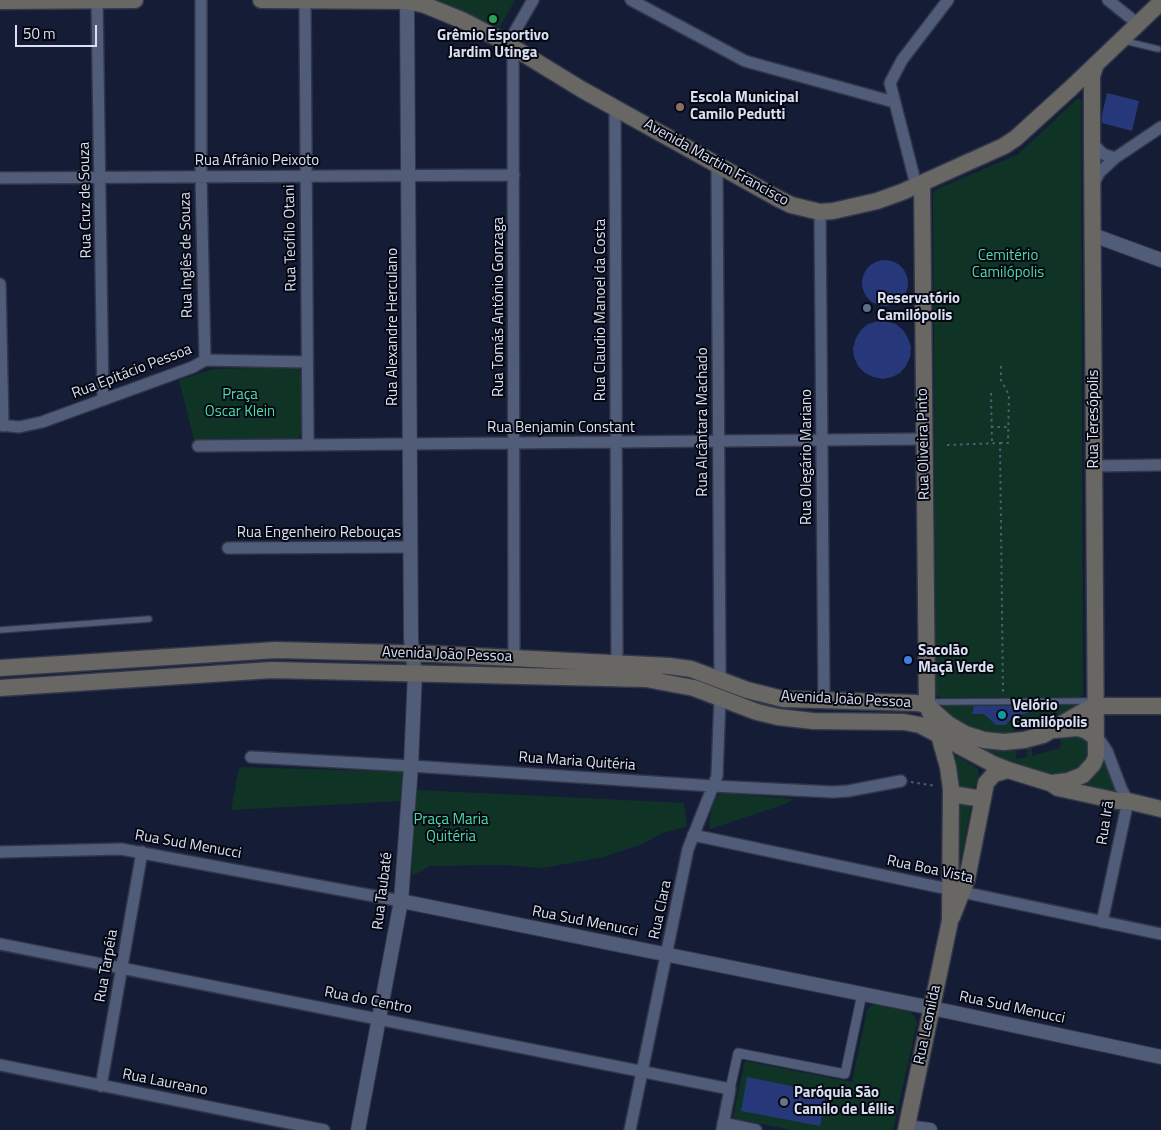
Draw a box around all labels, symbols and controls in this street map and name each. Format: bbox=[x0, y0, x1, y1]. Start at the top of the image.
marker: Grêmio Esportivo Jardim Utinga bbox=[487, 13, 499, 25]
scale bar bbox=[18, 15, 100, 47]
text: 50 m bbox=[23, 22, 56, 45]
place label: Grêmio Esportivo Jardim Utinga bbox=[437, 27, 549, 62]
place label: Escola Municipal Camilo Pedutti bbox=[690, 89, 799, 124]
marker: Escola Municipal Camilo Pedutti bbox=[674, 101, 686, 113]
street label: Avenida Martim Francisco bbox=[641, 116, 791, 210]
street label: Rua Cruz de Souza bbox=[76, 142, 96, 258]
street label: Rua Afrânio Peixoto bbox=[195, 152, 319, 170]
street label: Rua Teofilo Otani bbox=[281, 184, 301, 292]
street label: Rua Inglês de Souza bbox=[177, 192, 197, 318]
street label: Rua Tomás Antônio Gonzaga bbox=[490, 217, 508, 397]
street label: Rua Claudio Manoel da Costa bbox=[592, 219, 610, 401]
park label: Cemitério Camilópolis bbox=[972, 247, 1044, 282]
street label: Rua Alexandre Herculano bbox=[384, 248, 402, 406]
place label: Reservatório Camilópolis bbox=[877, 290, 960, 325]
marker: Reservatório Camilópolis bbox=[861, 302, 873, 314]
street label: Rua Epitácio Pessoa bbox=[69, 341, 195, 403]
street label: Rua Alcântara Machado bbox=[694, 347, 712, 497]
street label: Rua Teresópolis bbox=[1085, 369, 1103, 469]
park label: Praça Oscar Klein bbox=[205, 386, 275, 421]
street label: Rua Oliveira Pinto bbox=[914, 388, 934, 500]
street label: Rua Olegário Mariano bbox=[798, 389, 816, 525]
street label: Rua Benjamin Constant bbox=[487, 419, 635, 437]
street label: Rua Engenheiro Rebouças bbox=[237, 524, 401, 542]
place label: Sacolão Maçã Verde bbox=[918, 642, 994, 677]
street label: Avenida João Pessoa bbox=[382, 644, 512, 666]
marker: Sacolão Maçã Verde bbox=[902, 654, 914, 666]
street label: Avenida João Pessoa bbox=[781, 688, 911, 712]
place label: Velório Camilópolis bbox=[1012, 697, 1087, 732]
marker: Velório Camilópolis bbox=[996, 709, 1008, 721]
street label: Rua Maria Quitéria bbox=[518, 749, 636, 775]
street label: Rua Irã bbox=[1094, 800, 1118, 846]
park label: Praça Maria Quitéria bbox=[413, 811, 489, 846]
street label: Rua Sud Menucci bbox=[133, 827, 243, 863]
street label: Rua Taubaté bbox=[369, 851, 397, 931]
street label: Rua Boa Vista bbox=[885, 852, 975, 888]
street label: Rua Clara bbox=[646, 879, 676, 941]
street label: Rua Sud Menucci bbox=[530, 903, 640, 941]
street label: Rua Tarpéia bbox=[92, 928, 122, 1004]
street label: Rua do Centro bbox=[323, 984, 413, 1018]
street label: Rua Leonilda bbox=[911, 984, 945, 1066]
street label: Rua Sud Menucci bbox=[957, 988, 1067, 1028]
street label: Rua Laureano bbox=[121, 1066, 209, 1100]
place label: Paróquia São Camilo de Léllis bbox=[794, 1084, 895, 1119]
marker: Paróquia São Camilo de Léllis bbox=[778, 1096, 790, 1108]

